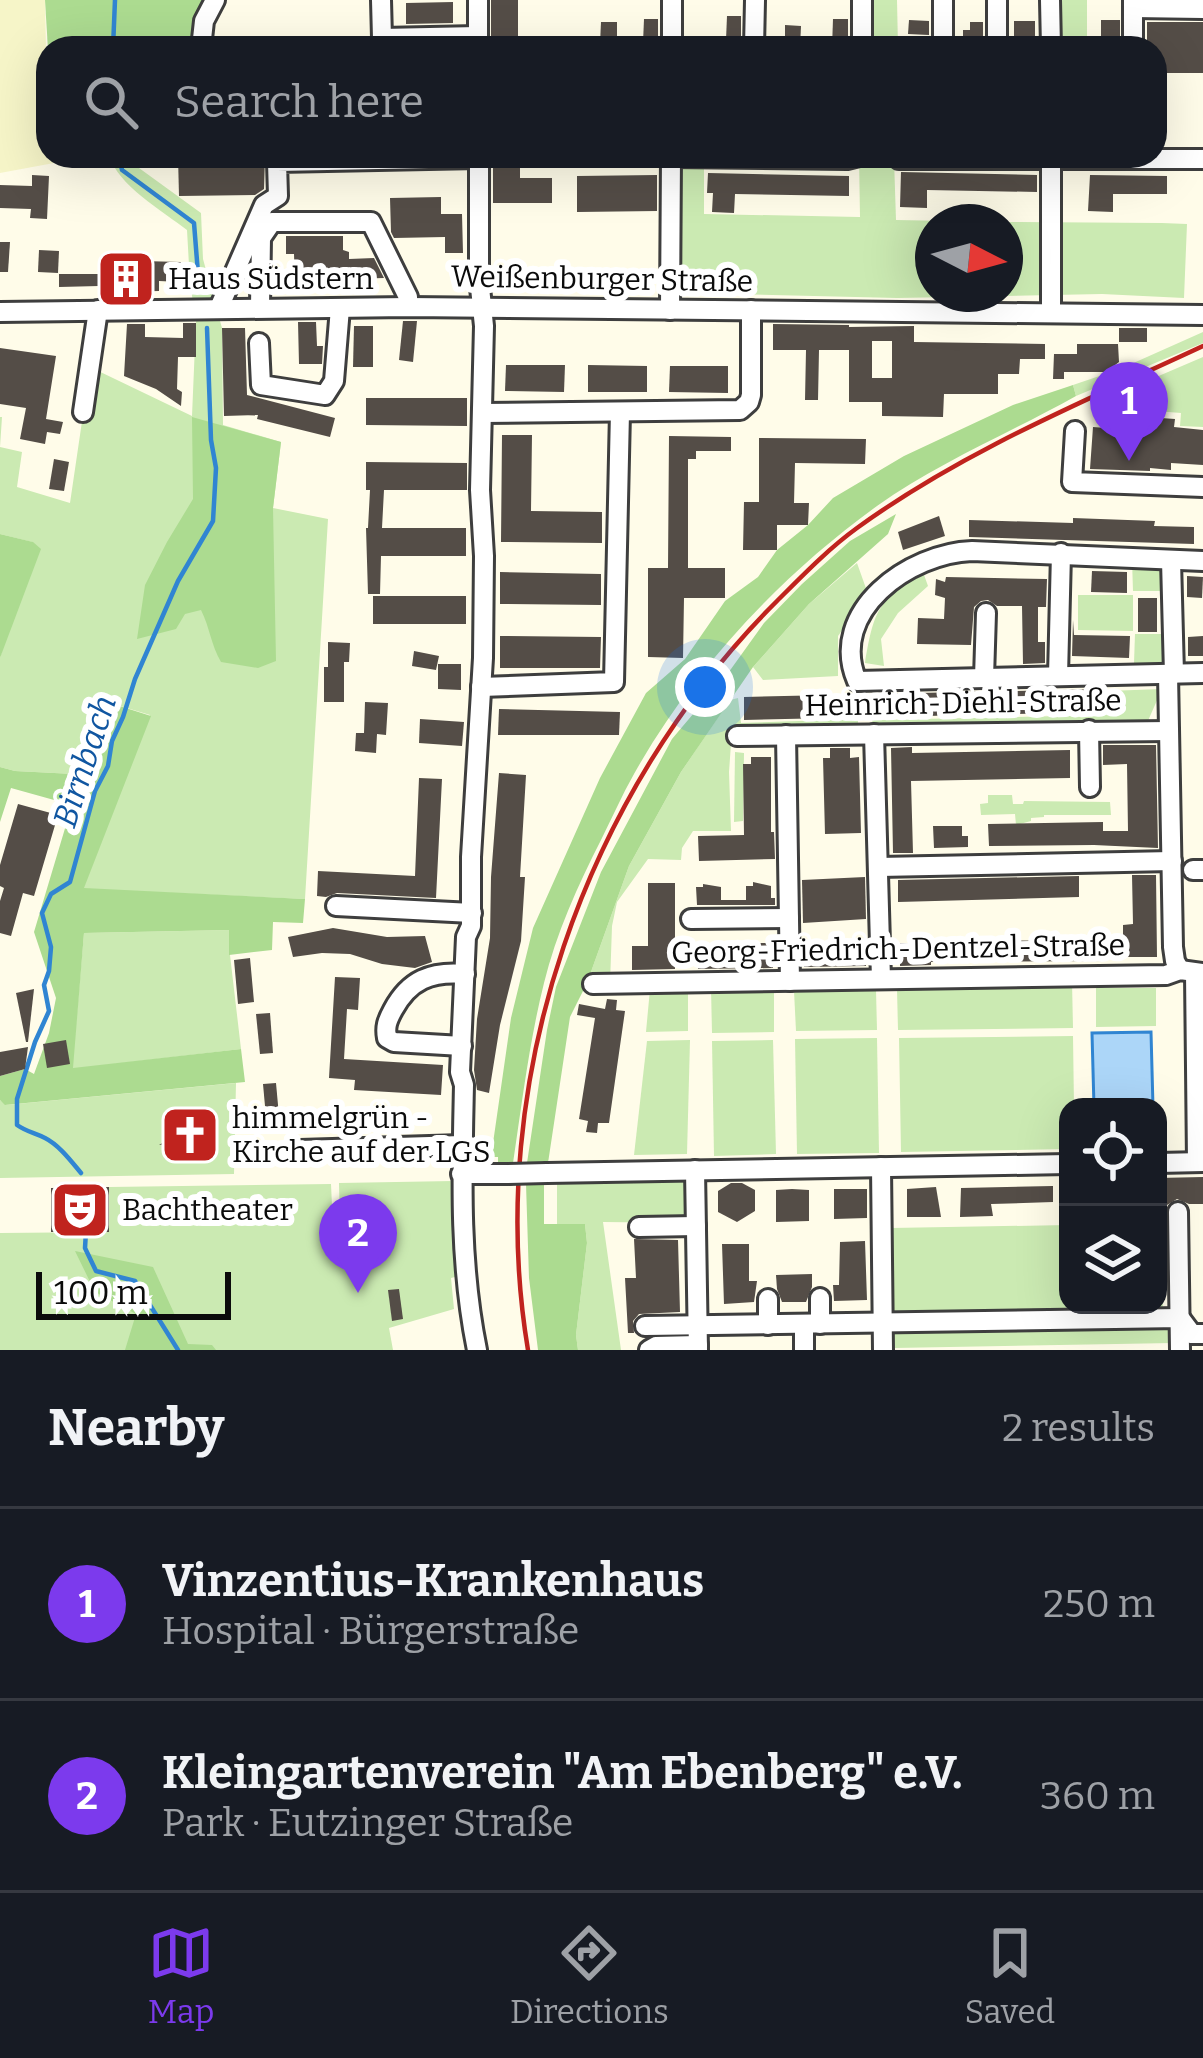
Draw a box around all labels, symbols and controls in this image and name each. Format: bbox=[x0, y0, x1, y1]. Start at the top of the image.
search box bbox=[36, 36, 1167, 168]
icon: search bbox=[78, 69, 144, 135]
text: Search here bbox=[174, 75, 424, 129]
north arrow bbox=[915, 204, 1023, 312]
building icon: Haus Südstern bbox=[95, 248, 157, 310]
street label: Weißenburger Straße bbox=[451, 258, 753, 300]
place label: Haus Südstern bbox=[168, 261, 374, 297]
pin: 1 bbox=[1090, 362, 1168, 461]
your location bbox=[675, 657, 735, 717]
street label: Heinrich-Diehl-Straße bbox=[804, 682, 1122, 724]
water label: Birnbach bbox=[45, 690, 125, 832]
street label: Georg-Friedrich-Dentzel-Straße bbox=[671, 927, 1125, 971]
map controls bbox=[1059, 1098, 1167, 1314]
button: locate bbox=[1059, 1098, 1167, 1206]
place label: himmelgrün - Kirche auf der LGS bbox=[232, 1100, 491, 1170]
church icon: himmelgrün - Kirche auf der LGS bbox=[159, 1104, 221, 1166]
theatre icon: Bachtheater bbox=[49, 1179, 111, 1241]
place label: Bachtheater bbox=[122, 1192, 293, 1228]
pin: 2 bbox=[319, 1194, 397, 1293]
button: layers bbox=[1059, 1206, 1167, 1314]
scale bar bbox=[36, 1266, 231, 1319]
text: 100 m bbox=[54, 1273, 148, 1313]
text: Nearby bbox=[48, 1397, 224, 1459]
text: 2 results bbox=[1002, 1405, 1155, 1451]
text: Vinzentius-Krankenhaus bbox=[162, 1554, 704, 1608]
text: 1 bbox=[79, 1581, 95, 1627]
text: 250 m bbox=[1043, 1581, 1155, 1627]
text: Hospital · Bürgerstraße bbox=[162, 1608, 579, 1654]
text: Kleingartenverein "Am Ebenberg" e.V. bbox=[162, 1746, 962, 1800]
text: 2 bbox=[76, 1773, 98, 1819]
text: 360 m bbox=[1040, 1773, 1155, 1819]
text: Park · Eutzinger Straße bbox=[162, 1800, 573, 1846]
tab: Map bbox=[148, 1920, 214, 2032]
tab: Directions bbox=[510, 1920, 669, 2032]
tab: Saved bbox=[965, 1920, 1055, 2032]

